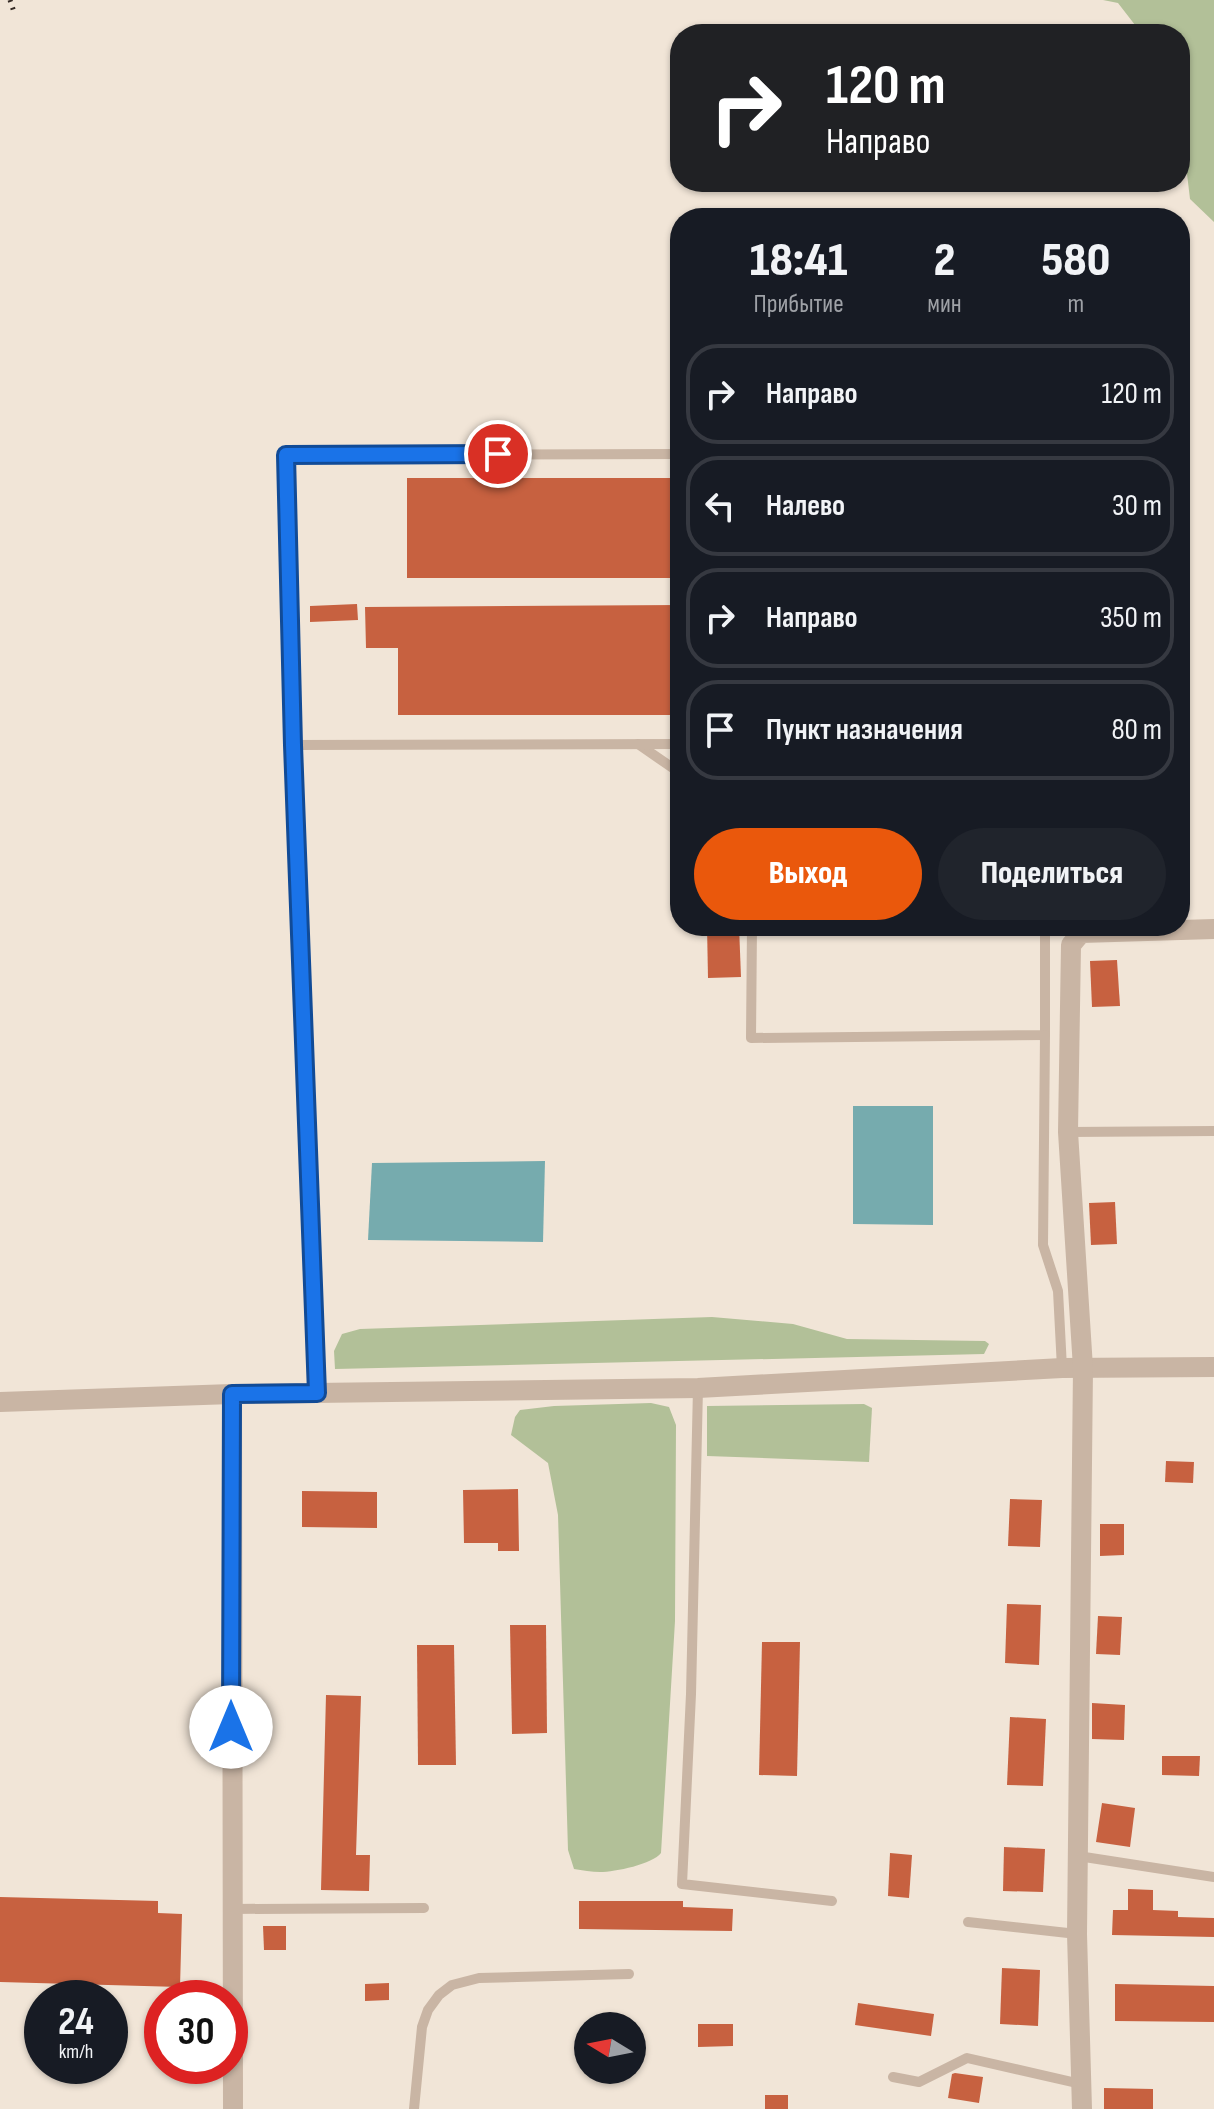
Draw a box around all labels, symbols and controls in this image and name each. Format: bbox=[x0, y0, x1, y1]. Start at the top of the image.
text: 120 m bbox=[826, 53, 946, 120]
icon: right bbox=[694, 56, 798, 160]
text: Направо bbox=[826, 121, 930, 164]
text: 18:41 bbox=[750, 232, 847, 289]
text: 2 bbox=[934, 232, 955, 289]
text: 580 bbox=[1041, 232, 1110, 289]
text: Прибытие bbox=[754, 289, 844, 320]
text: мин bbox=[927, 289, 962, 320]
text: m bbox=[1067, 289, 1084, 320]
icon: right bbox=[698, 372, 742, 416]
text: Направо bbox=[766, 376, 858, 412]
text: 120 m bbox=[1101, 376, 1162, 412]
pin bbox=[464, 420, 532, 488]
icon: arrive bbox=[476, 432, 520, 476]
icon: left bbox=[698, 484, 742, 528]
text: Налево bbox=[766, 488, 845, 524]
text: 30 m bbox=[1112, 488, 1162, 524]
icon: right bbox=[698, 596, 742, 640]
text: Направо bbox=[766, 600, 858, 636]
text: 350 m bbox=[1100, 600, 1162, 636]
icon: arrive bbox=[698, 708, 742, 752]
text: Пункт назначения bbox=[766, 712, 963, 748]
text: 80 m bbox=[1111, 712, 1162, 748]
button: Выход bbox=[694, 828, 922, 920]
button: Поделиться bbox=[938, 828, 1166, 920]
position arrow bbox=[189, 1685, 273, 1769]
speed limit sign: 30 bbox=[144, 1980, 248, 2084]
text: 24 bbox=[58, 1998, 94, 2046]
north arrow bbox=[574, 2012, 646, 2084]
map controls bbox=[574, 2012, 646, 2084]
text: km/h bbox=[59, 2040, 93, 2064]

